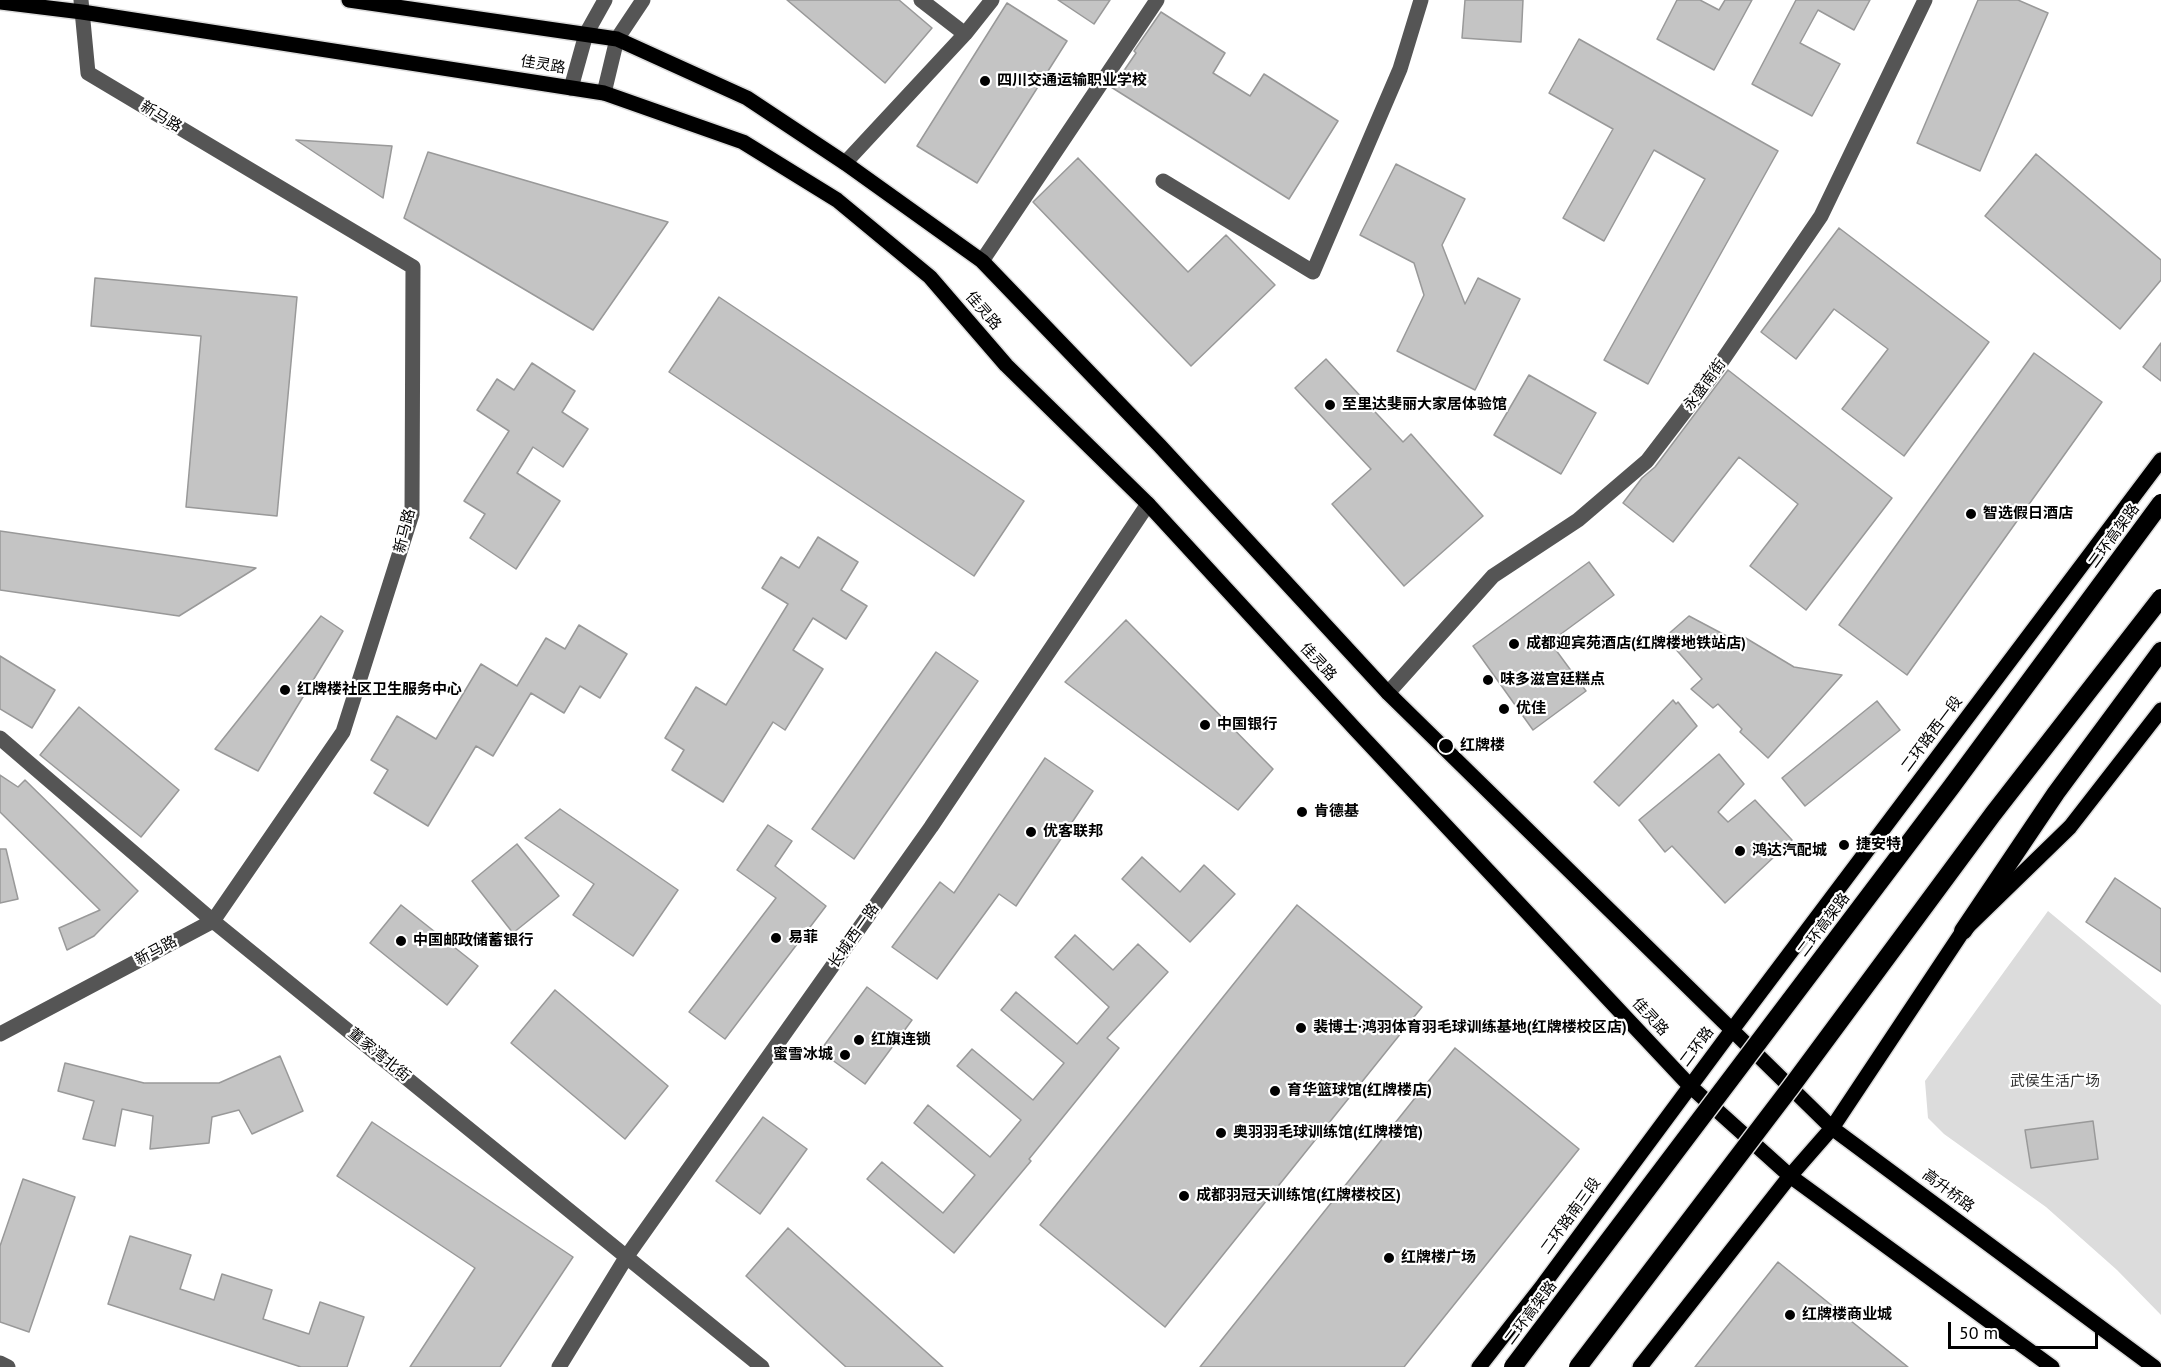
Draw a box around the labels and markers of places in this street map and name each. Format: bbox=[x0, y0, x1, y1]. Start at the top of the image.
place label: 四川交通运输职业学校 bbox=[997, 72, 1147, 90]
marker: 四川交通运输职业学校 bbox=[978, 74, 992, 88]
place label: 至里达斐丽大家居体验馆 bbox=[1342, 396, 1507, 414]
marker: 至里达斐丽大家居体验馆 bbox=[1323, 398, 1337, 412]
place label: 智选假日酒店 bbox=[1983, 505, 2073, 523]
marker: 智选假日酒店 bbox=[1964, 507, 1978, 521]
place label: 成都迎宾苑酒店(红牌楼地铁站店) bbox=[1526, 635, 1746, 653]
marker: 成都迎宾苑酒店(红牌楼地铁站店) bbox=[1507, 637, 1521, 651]
place label: 味多滋宫廷糕点 bbox=[1500, 671, 1605, 689]
marker: 味多滋宫廷糕点 bbox=[1481, 673, 1495, 687]
place label: 红牌楼社区卫生服务中心 bbox=[297, 681, 462, 699]
marker: 红牌楼社区卫生服务中心 bbox=[278, 683, 292, 697]
place label: 优佳 bbox=[1516, 700, 1546, 718]
marker: 优佳 bbox=[1497, 702, 1511, 716]
place label: 中国银行 bbox=[1217, 716, 1277, 734]
marker: 中国银行 bbox=[1198, 718, 1212, 732]
marker: 红牌楼 bbox=[1437, 737, 1455, 755]
place label: 红牌楼 bbox=[1460, 737, 1505, 755]
place label: 肯德基 bbox=[1314, 803, 1359, 821]
marker: 肯德基 bbox=[1295, 805, 1309, 819]
place label: 优客联邦 bbox=[1043, 823, 1103, 841]
marker: 优客联邦 bbox=[1024, 825, 1038, 839]
place label: 捷安特 bbox=[1856, 836, 1901, 854]
marker: 捷安特 bbox=[1837, 838, 1851, 852]
place label: 鸿达汽配城 bbox=[1752, 842, 1827, 860]
marker: 鸿达汽配城 bbox=[1733, 844, 1747, 858]
place label: 易菲 bbox=[788, 929, 818, 947]
marker: 易菲 bbox=[769, 931, 783, 945]
place label: 中国邮政储蓄银行 bbox=[413, 932, 533, 950]
marker: 中国邮政储蓄银行 bbox=[394, 934, 408, 948]
place label: 裴博士·鸿羽体育羽毛球训练基地(红牌楼校区店) bbox=[1313, 1019, 1627, 1037]
marker: 裴博士·鸿羽体育羽毛球训练基地(红牌楼校区店) bbox=[1294, 1021, 1308, 1035]
place label: 红旗连锁 bbox=[871, 1031, 931, 1049]
marker: 红旗连锁 bbox=[852, 1033, 866, 1047]
place label: 蜜雪冰城 bbox=[773, 1046, 833, 1064]
marker: 蜜雪冰城 bbox=[838, 1048, 852, 1062]
place label: 育华篮球馆(红牌楼店) bbox=[1287, 1082, 1432, 1100]
marker: 育华篮球馆(红牌楼店) bbox=[1268, 1084, 1282, 1098]
place label: 奥羽羽毛球训练馆(红牌楼馆) bbox=[1233, 1124, 1423, 1142]
marker: 奥羽羽毛球训练馆(红牌楼馆) bbox=[1214, 1126, 1228, 1140]
place label: 成都羽冠天训练馆(红牌楼校区) bbox=[1196, 1187, 1401, 1205]
marker: 成都羽冠天训练馆(红牌楼校区) bbox=[1177, 1189, 1191, 1203]
place label: 红牌楼广场 bbox=[1401, 1249, 1476, 1267]
marker: 红牌楼广场 bbox=[1382, 1251, 1396, 1265]
place label: 红牌楼商业城 bbox=[1802, 1306, 1892, 1324]
marker: 红牌楼商业城 bbox=[1783, 1308, 1797, 1322]

